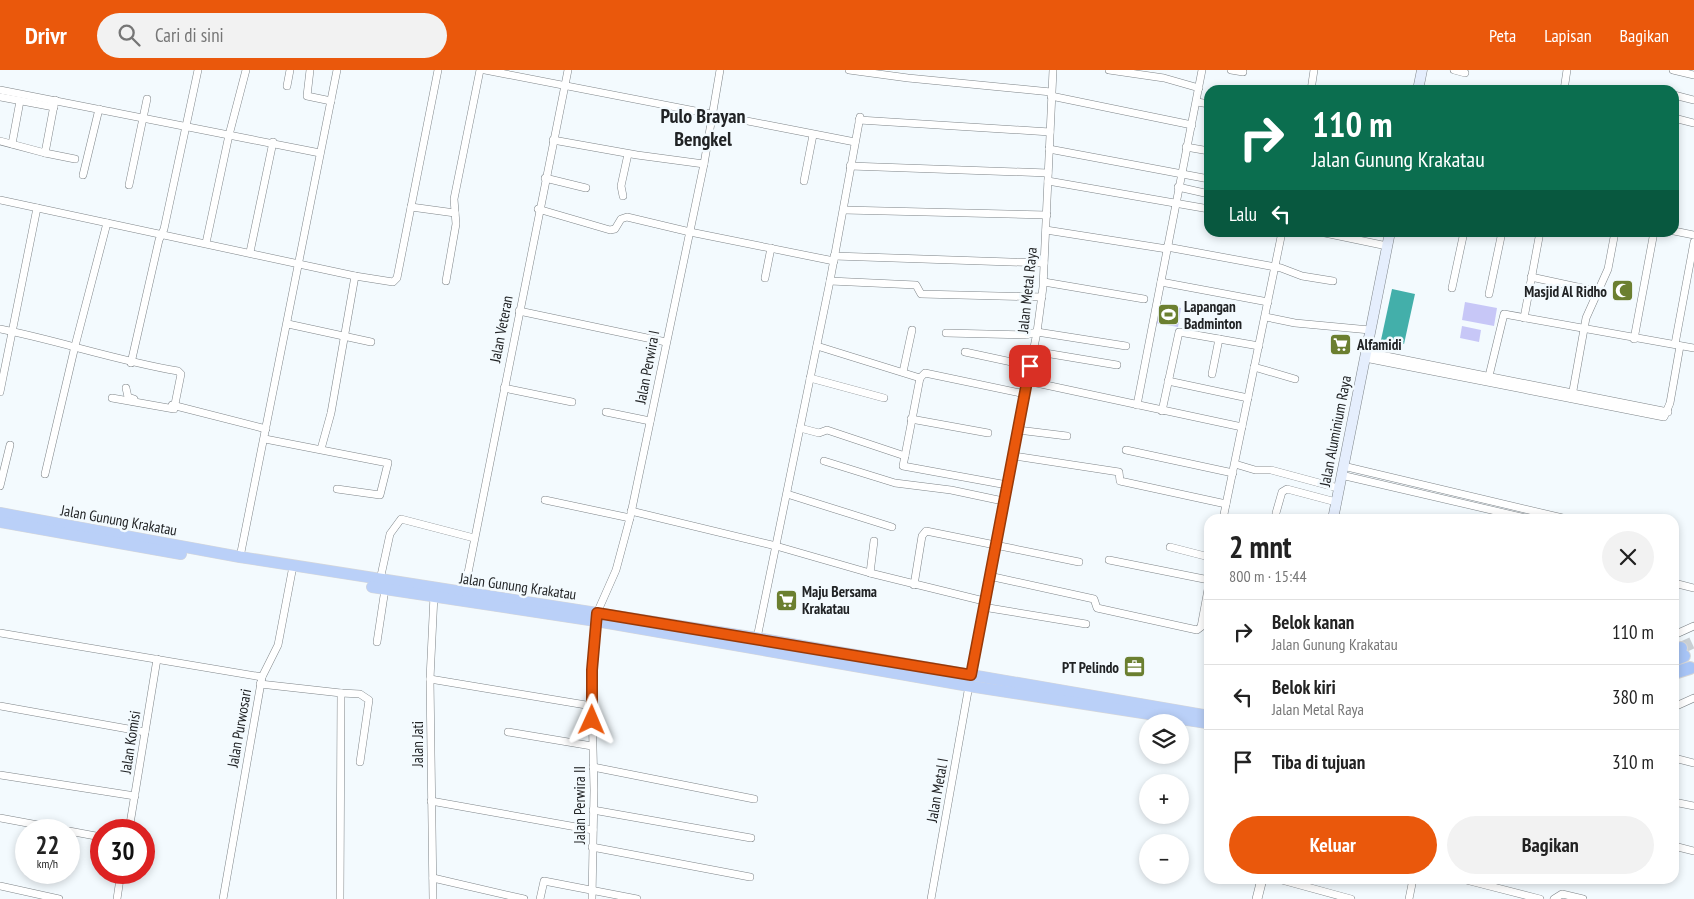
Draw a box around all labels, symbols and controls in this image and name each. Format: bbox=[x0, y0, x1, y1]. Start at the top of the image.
search box bbox=[97, 13, 447, 58]
text: Drivr bbox=[25, 20, 67, 51]
icon: search bbox=[115, 21, 143, 49]
text: Cari di sini bbox=[155, 23, 224, 47]
text: Peta bbox=[1489, 24, 1516, 47]
text: Lapisan bbox=[1544, 24, 1592, 47]
text: Bagikan bbox=[1620, 24, 1669, 47]
text: 110 m bbox=[1312, 101, 1393, 147]
district label: Pulo Brayan Bengkel bbox=[660, 103, 746, 152]
icon: right bbox=[1229, 105, 1294, 170]
text: Jalan Gunung Krakatau bbox=[1312, 145, 1485, 173]
icon: left bbox=[1267, 200, 1295, 228]
text: Lalu bbox=[1229, 202, 1257, 226]
street label: Jalan Metal Raya bbox=[1013, 246, 1041, 335]
mosque icon: Masjid Al Ridho bbox=[1611, 279, 1635, 303]
place label: Masjid Al Ridho bbox=[1524, 282, 1607, 301]
street label: Jalan Veteran bbox=[485, 294, 517, 365]
place label: Lapangan Badminton bbox=[1184, 297, 1242, 333]
sports icon: Lapangan Badminton bbox=[1156, 303, 1180, 327]
street label: Jalan Perwira I bbox=[630, 329, 663, 406]
supermarket icon: Alfamidi bbox=[1329, 332, 1353, 356]
place label: Alfamidi bbox=[1356, 335, 1402, 354]
pin bbox=[1009, 345, 1051, 387]
icon: arrive bbox=[1016, 352, 1044, 380]
street label: Jalan Aluminium Raya bbox=[1315, 374, 1355, 489]
street label: Jalan Gunung Krakatau bbox=[58, 500, 179, 540]
text: 2 mnt bbox=[1229, 527, 1292, 566]
button: close bbox=[1602, 531, 1654, 583]
text: 800 m · 15:44 bbox=[1229, 566, 1307, 586]
street label: Jalan Gunung Krakatau bbox=[457, 568, 578, 604]
place label: Maju Bersama Krakatau bbox=[802, 582, 877, 618]
supermarket icon: Maju Bersama Krakatau bbox=[774, 588, 798, 612]
text: Belok kanan bbox=[1272, 610, 1354, 634]
icon: right bbox=[1229, 618, 1257, 646]
text: 110 m bbox=[1612, 620, 1654, 644]
text: Jalan Gunung Krakatau bbox=[1272, 634, 1398, 654]
office icon: PT Pelindo bbox=[1123, 655, 1147, 679]
place label: PT Pelindo bbox=[1062, 658, 1119, 677]
text: Belok kiri bbox=[1272, 675, 1336, 699]
icon: left bbox=[1229, 683, 1257, 711]
text: 380 m bbox=[1612, 685, 1654, 709]
street label: Jalan Purwosari bbox=[223, 687, 255, 770]
position arrow bbox=[565, 693, 617, 745]
text: Jalan Metal Raya bbox=[1272, 699, 1364, 719]
street label: Jalan Komisi bbox=[115, 709, 144, 776]
map controls bbox=[1139, 714, 1189, 884]
button: layers bbox=[1139, 714, 1189, 764]
street label: Jalan Jati bbox=[408, 721, 427, 768]
icon: arrive bbox=[1229, 748, 1257, 776]
text: Tiba di tujuan bbox=[1272, 750, 1365, 774]
text: 310 m bbox=[1612, 750, 1654, 774]
street label: Jalan Metal I bbox=[922, 756, 952, 825]
street label: Jalan Perwira II bbox=[570, 766, 589, 845]
button: + bbox=[1139, 774, 1189, 824]
button: Keluar bbox=[1229, 816, 1437, 874]
button: Bagikan bbox=[1447, 816, 1654, 874]
speed limit sign: 30 bbox=[90, 819, 155, 884]
text: 22 bbox=[36, 829, 59, 861]
button: − bbox=[1139, 834, 1189, 884]
text: km/h bbox=[37, 856, 58, 871]

